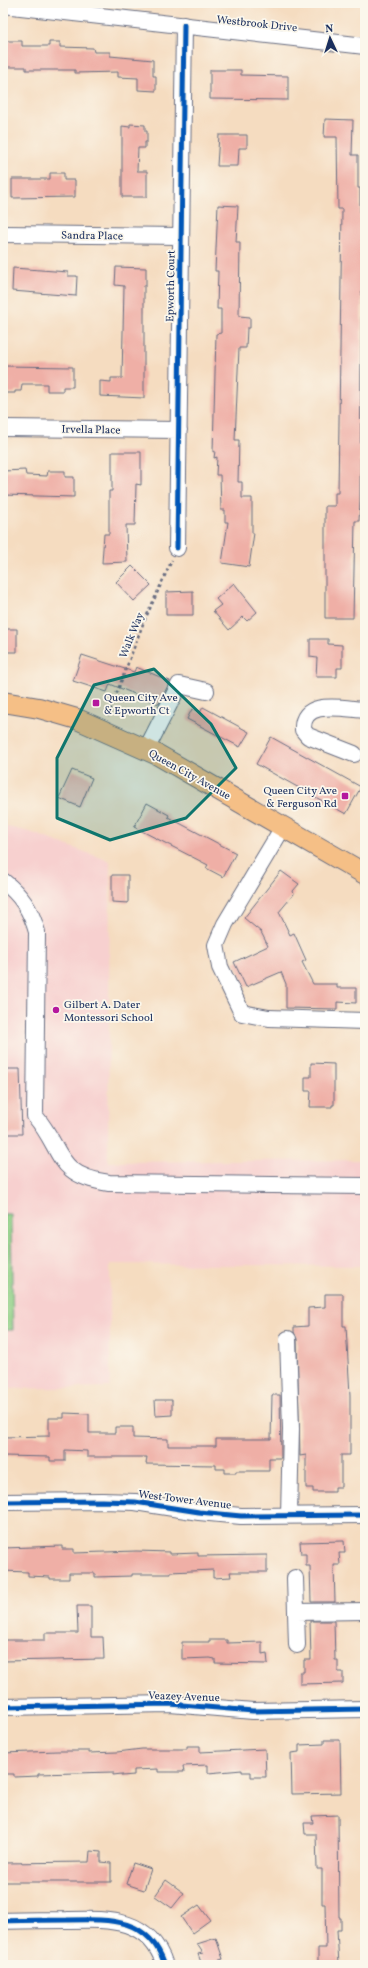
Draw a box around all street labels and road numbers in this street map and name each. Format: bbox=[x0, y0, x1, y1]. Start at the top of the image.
street label: Westbrook Drive bbox=[216, 13, 298, 36]
street label: Sandra Place bbox=[61, 228, 123, 245]
street label: Epworth Court bbox=[163, 250, 180, 322]
street label: Irvella Place bbox=[61, 422, 121, 439]
street label: Walk Way bbox=[116, 610, 148, 661]
street label: Queen City Avenue bbox=[146, 747, 233, 804]
street label: West Tower Avenue bbox=[137, 1487, 232, 1514]
street label: Veazey Avenue bbox=[148, 1689, 220, 1706]

